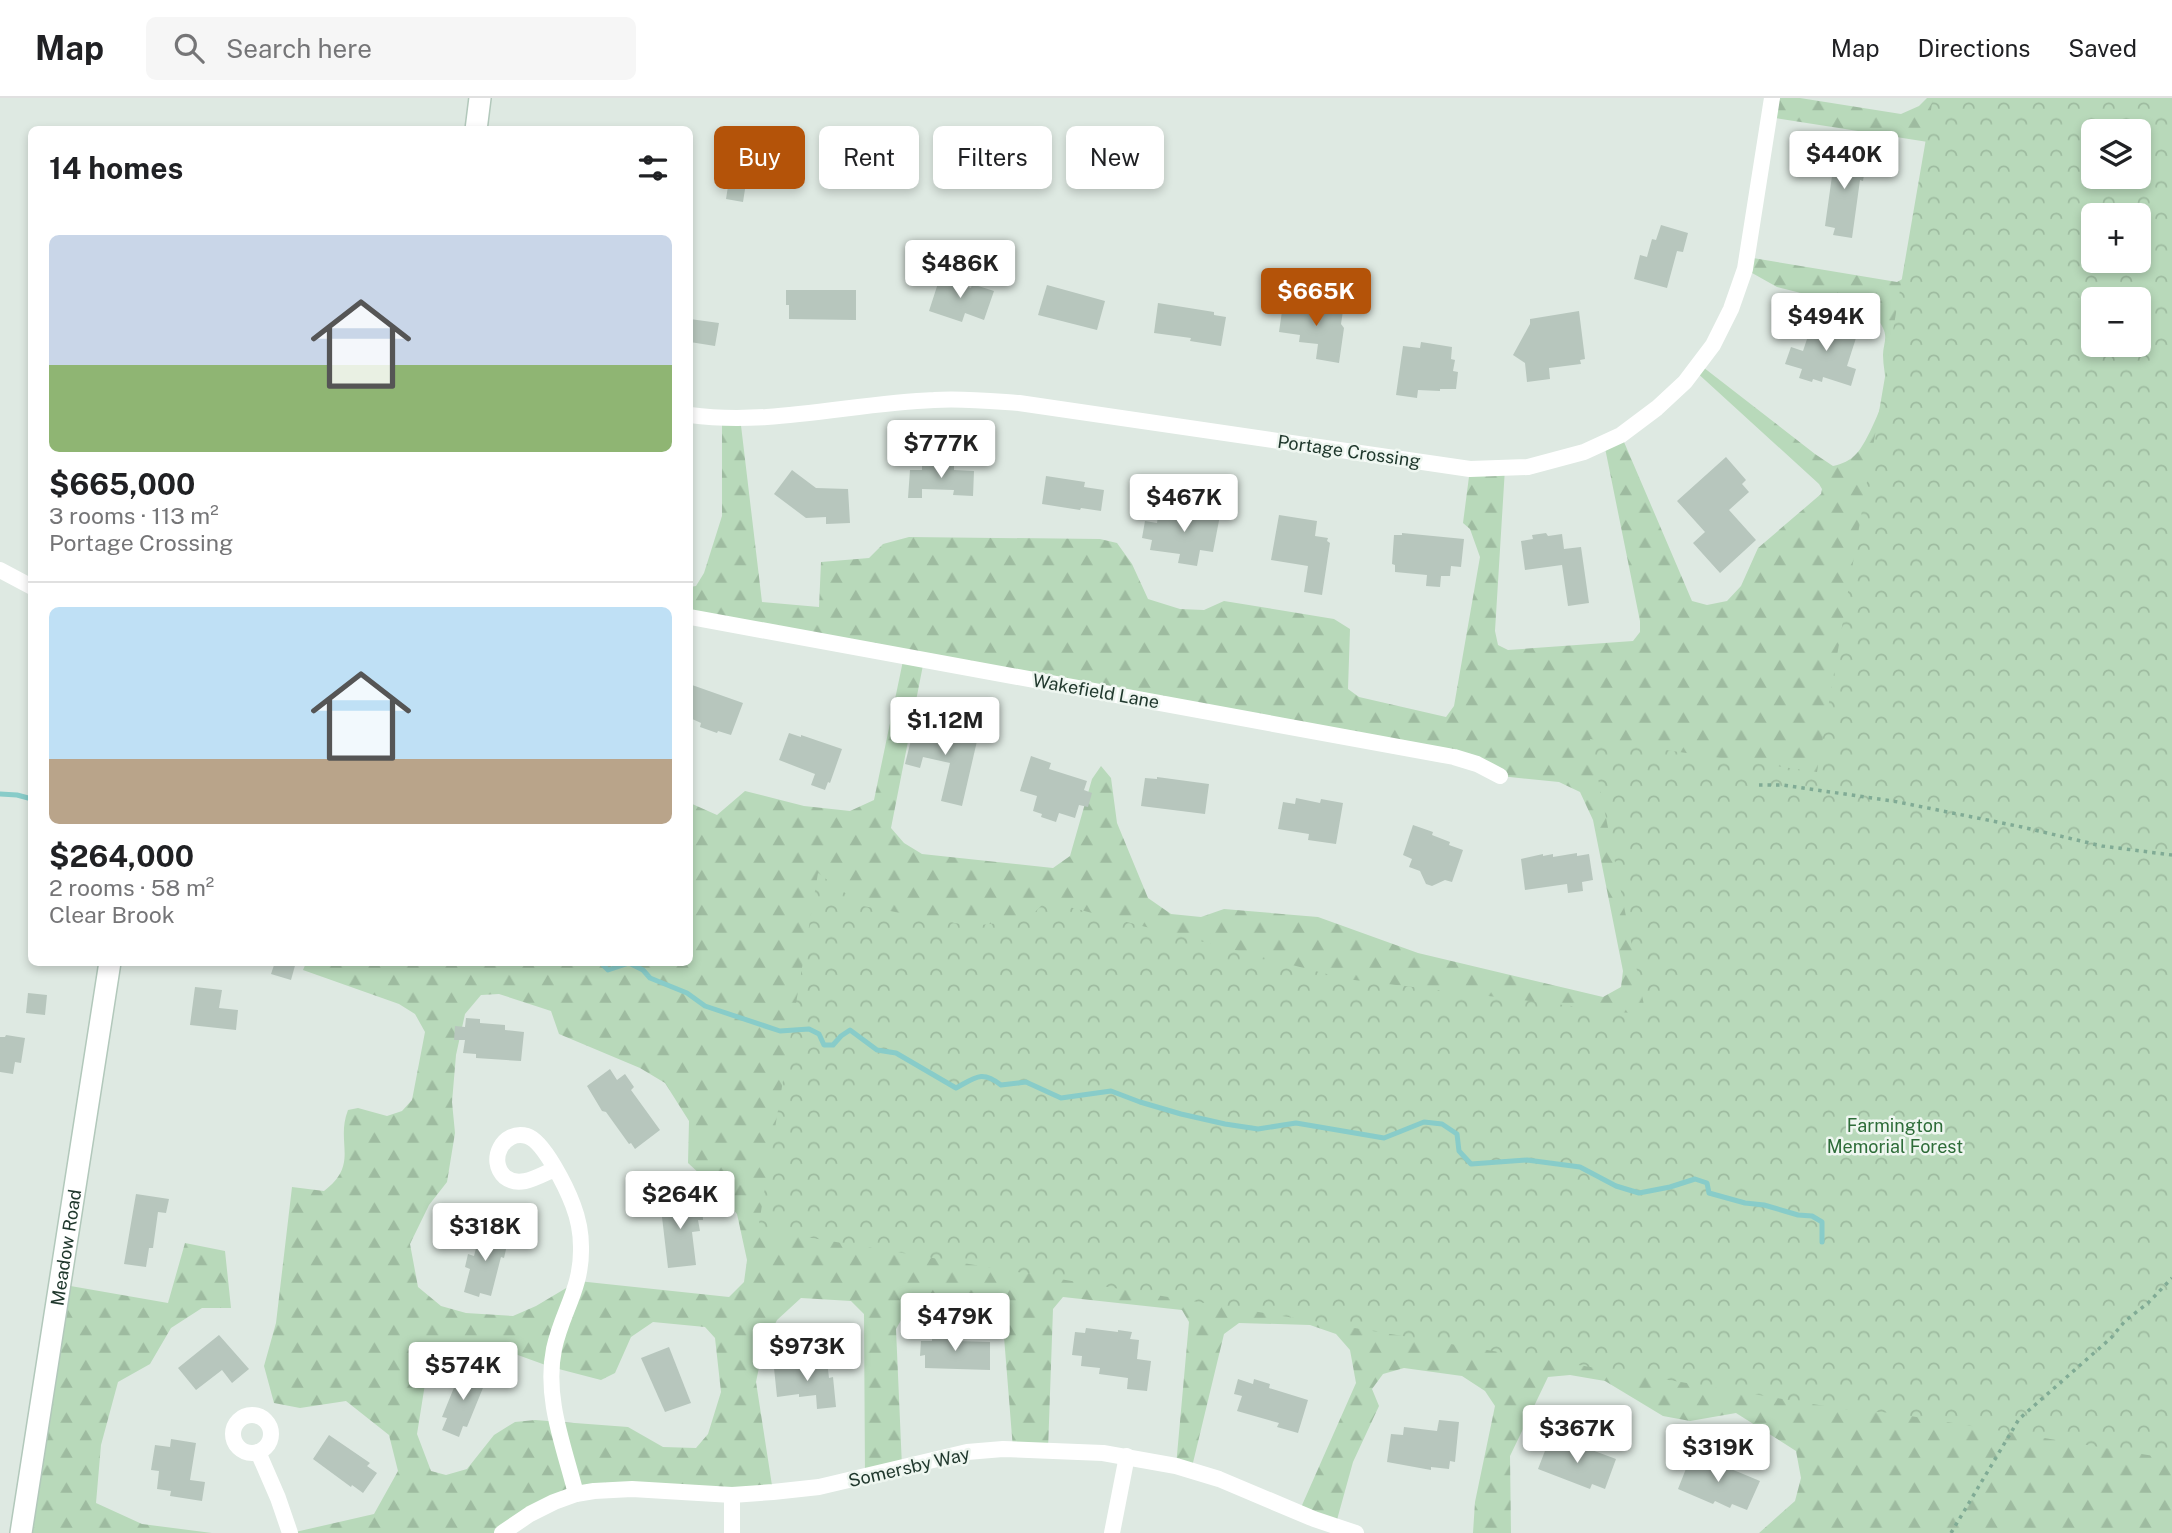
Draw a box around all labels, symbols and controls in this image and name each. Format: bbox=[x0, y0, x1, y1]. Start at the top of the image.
search box bbox=[146, 17, 636, 80]
text: Map bbox=[35, 29, 104, 67]
icon: search bbox=[170, 29, 208, 67]
text: Search here bbox=[226, 33, 372, 64]
text: Map bbox=[1831, 34, 1880, 62]
text: Directions bbox=[1918, 34, 2030, 62]
text: Saved bbox=[2068, 34, 2137, 62]
map controls bbox=[2081, 119, 2151, 357]
button: layers bbox=[2081, 119, 2151, 189]
chip: Buy bbox=[714, 126, 805, 189]
chip: Rent bbox=[819, 126, 919, 189]
chip: Filters bbox=[933, 126, 1052, 189]
chip: New bbox=[1066, 126, 1164, 189]
pin: $440K bbox=[1795, 132, 1893, 191]
text: $440K bbox=[1805, 140, 1883, 167]
icon: filters bbox=[634, 149, 672, 187]
text: 14 homes bbox=[49, 150, 183, 186]
button: + bbox=[2081, 203, 2151, 273]
pin: $486K bbox=[911, 240, 1009, 300]
text: $486K bbox=[921, 249, 999, 276]
pin: $665K bbox=[1267, 268, 1365, 328]
text: $665K bbox=[1277, 277, 1355, 304]
icon: home bbox=[298, 281, 424, 407]
button: − bbox=[2081, 287, 2151, 357]
pin: $494K bbox=[1777, 294, 1875, 353]
text: $494K bbox=[1787, 302, 1865, 329]
pin: $777K bbox=[892, 420, 990, 480]
text: $777K bbox=[903, 429, 979, 456]
street label: Portage Crossing bbox=[1276, 431, 1422, 471]
text: $665,000 bbox=[49, 466, 195, 502]
pin: $467K bbox=[1135, 474, 1233, 534]
text: $467K bbox=[1146, 483, 1222, 510]
text: 3 rooms · 113 m² bbox=[49, 502, 219, 529]
text: Portage Crossing bbox=[49, 529, 233, 556]
icon: home bbox=[298, 653, 424, 779]
street label: Wakefield Lane bbox=[1031, 670, 1161, 712]
pin: $1.12M bbox=[888, 698, 1002, 757]
text: $1.12M bbox=[906, 706, 984, 733]
text: $264,000 bbox=[49, 838, 194, 874]
text: 2 rooms · 58 m² bbox=[49, 874, 214, 901]
text: Clear Brook bbox=[49, 901, 175, 928]
park label: Farmington Memorial Forest bbox=[1827, 1115, 1963, 1157]
pin: $264K bbox=[631, 1172, 729, 1231]
text: $264K bbox=[642, 1180, 718, 1207]
street label: Meadow Road bbox=[46, 1188, 85, 1307]
pin: $318K bbox=[436, 1204, 534, 1263]
text: $318K bbox=[449, 1212, 521, 1239]
pin: $479K bbox=[906, 1294, 1004, 1353]
text: $479K bbox=[917, 1302, 993, 1329]
pin: $973K bbox=[758, 1324, 856, 1383]
text: $973K bbox=[769, 1332, 845, 1359]
pin: $574K bbox=[414, 1342, 512, 1402]
text: $574K bbox=[425, 1351, 501, 1378]
pin: $367K bbox=[1528, 1406, 1626, 1465]
text: $367K bbox=[1539, 1414, 1615, 1441]
pin: $319K bbox=[1669, 1424, 1767, 1484]
text: $319K bbox=[1682, 1433, 1754, 1460]
street label: Somersby Way bbox=[846, 1443, 972, 1491]

